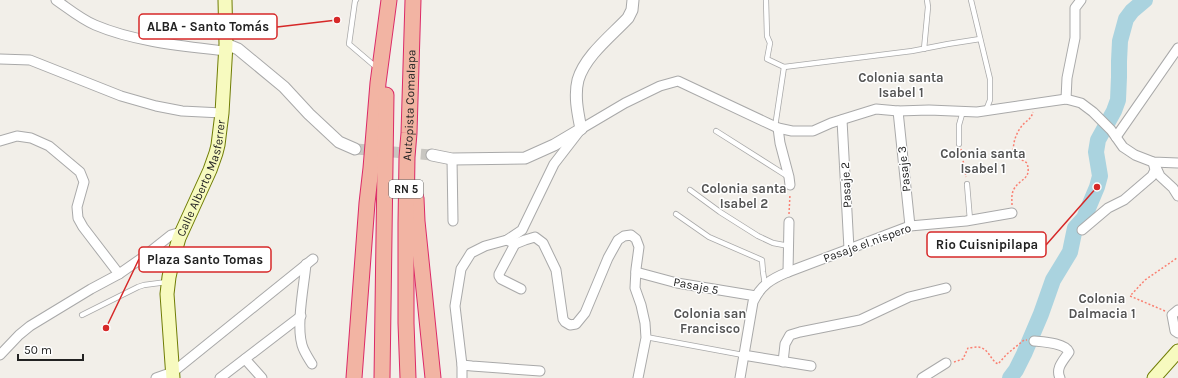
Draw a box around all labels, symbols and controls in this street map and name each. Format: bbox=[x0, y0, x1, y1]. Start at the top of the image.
callout: ALBA - Santo Tomás bbox=[139, 14, 277, 39]
text: ALBA - Santo Tomás bbox=[147, 19, 269, 34]
street label: Autopista Comalapa bbox=[400, 49, 419, 161]
district label: Colonia santa Isabel 1 bbox=[858, 70, 944, 100]
street label: Calle Alberto Masferrer bbox=[174, 118, 228, 239]
street label: Pasaje 3 bbox=[895, 145, 913, 193]
district label: Colonia santa Isabel 1 bbox=[940, 146, 1026, 176]
street label: Pasaje 2 bbox=[838, 162, 854, 208]
road number: RN 5 bbox=[389, 180, 423, 198]
district label: Colonia santa Isabel 2 bbox=[701, 181, 787, 211]
street label: Pasaje el nispero bbox=[821, 221, 913, 265]
callout: Rio Cuisnipilapa bbox=[927, 232, 1046, 257]
text: Rio Cuisnipilapa bbox=[936, 237, 1038, 252]
callout: Plaza Santo Tomas bbox=[139, 247, 271, 272]
text: Plaza Santo Tomas bbox=[147, 252, 263, 267]
street label: Pasaje 5 bbox=[672, 275, 720, 297]
district label: Colonia Dalmacia 1 bbox=[1068, 291, 1136, 321]
district label: Colonia san Francisco bbox=[674, 306, 746, 336]
scale bar bbox=[18, 336, 83, 362]
text: 50 m bbox=[24, 343, 52, 357]

